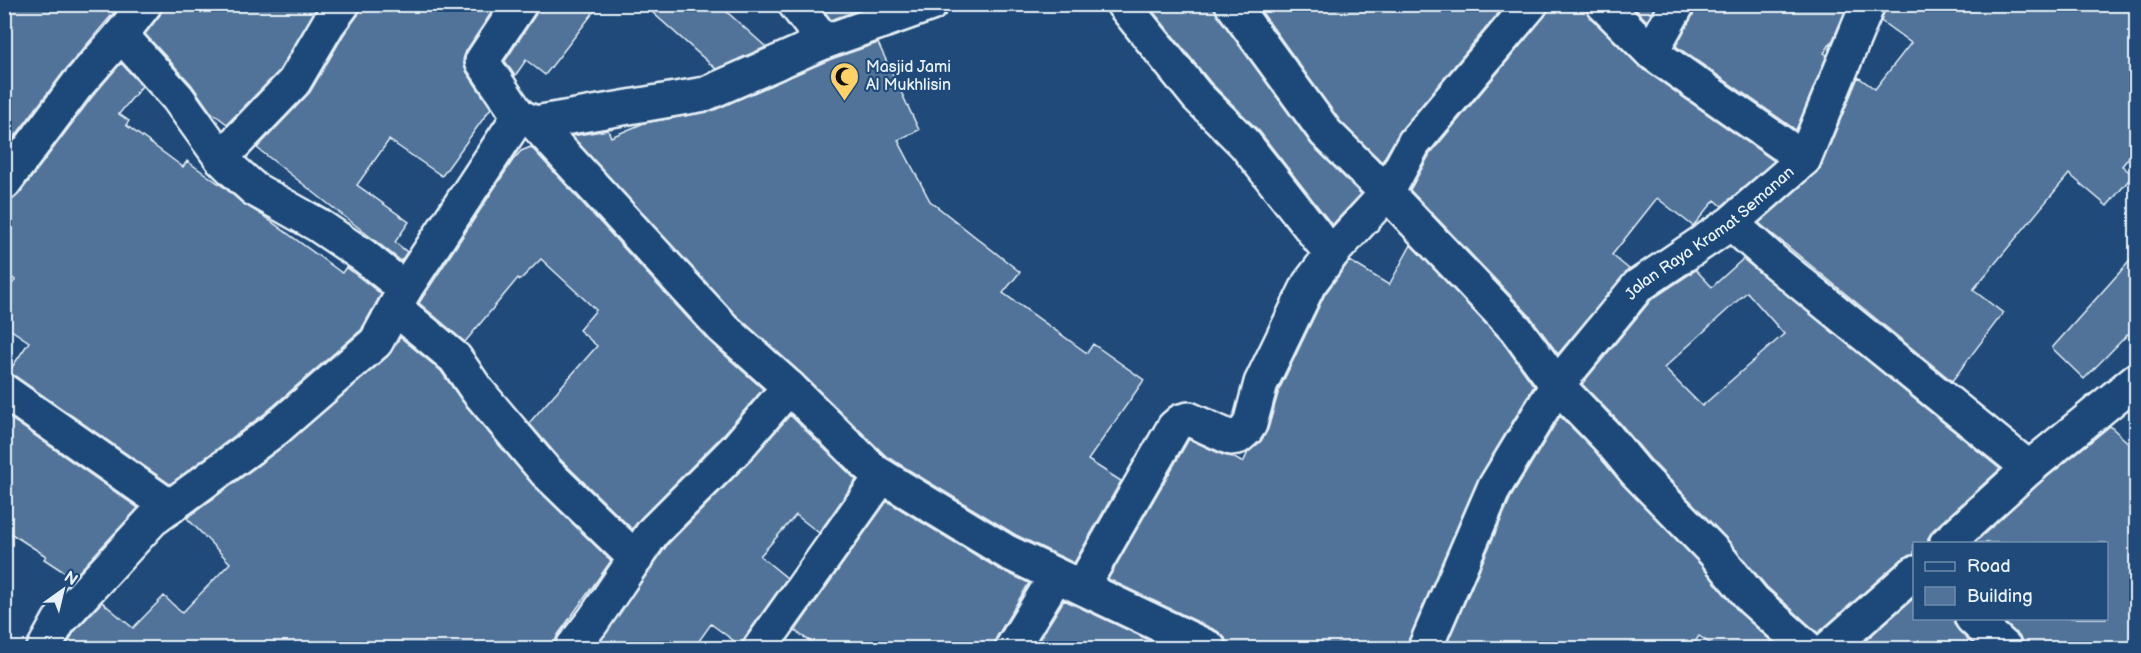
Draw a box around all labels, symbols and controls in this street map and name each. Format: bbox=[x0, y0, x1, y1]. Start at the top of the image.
place label: Masjid Jami Al Mukhlisin bbox=[866, 58, 951, 95]
mosque icon: Masjid Jami Al Mukhlisin bbox=[829, 60, 861, 102]
street label: Jalan Raya Kramat Semanan bbox=[1621, 162, 1798, 304]
legend bbox=[1913, 542, 2108, 620]
text: Road bbox=[1967, 556, 2011, 577]
north arrow bbox=[33, 560, 93, 620]
text: N bbox=[60, 568, 81, 590]
text: Building bbox=[1967, 586, 2033, 607]

